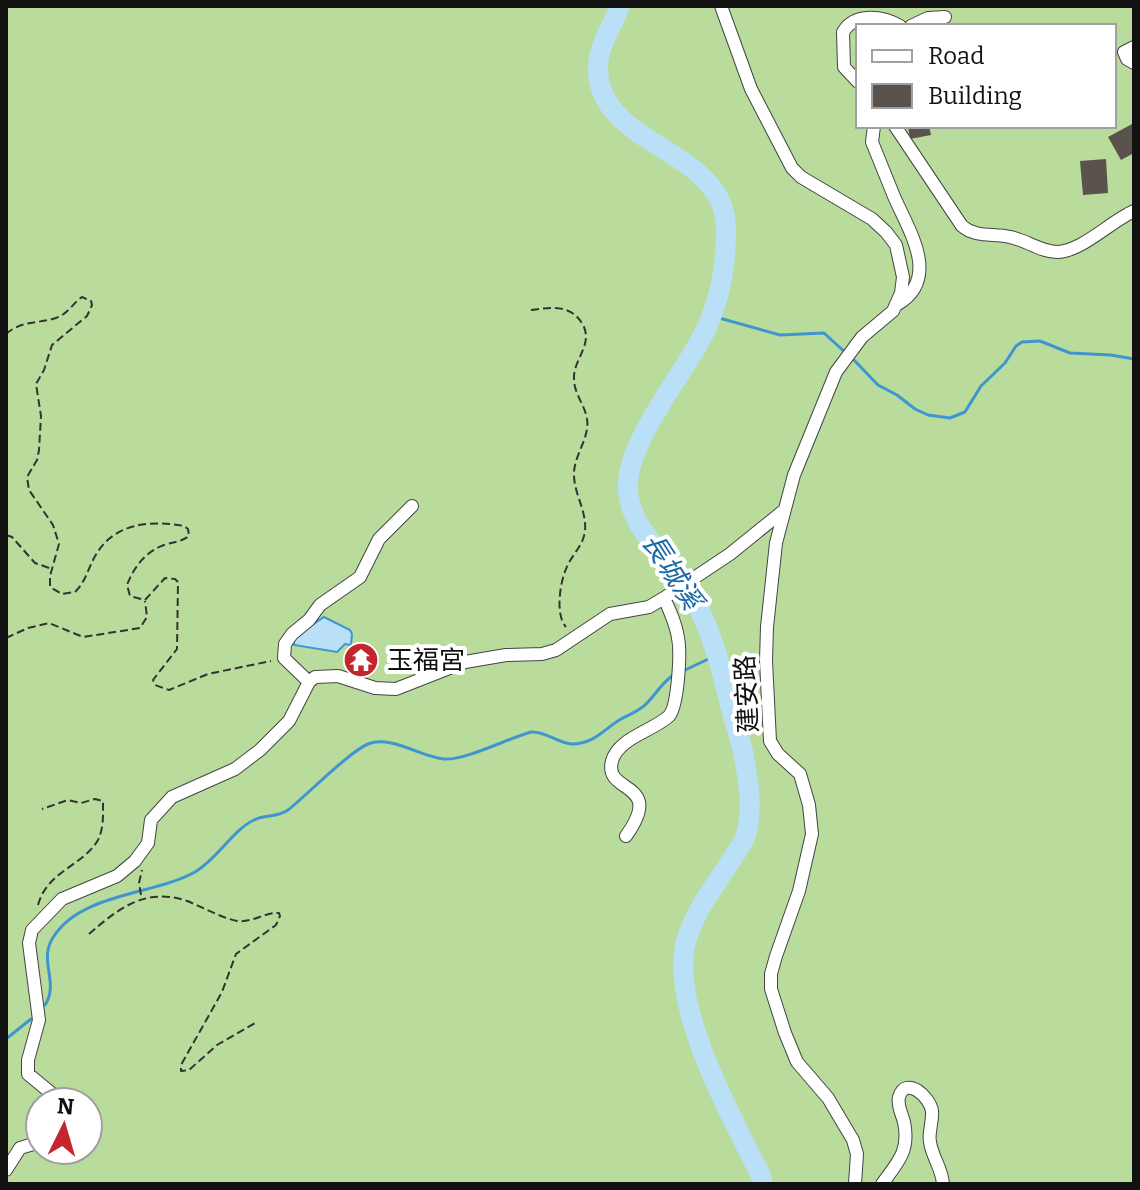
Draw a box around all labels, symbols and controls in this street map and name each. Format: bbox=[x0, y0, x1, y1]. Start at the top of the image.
legend bbox=[856, 24, 1116, 128]
text: Road bbox=[928, 42, 984, 70]
text: Building bbox=[928, 82, 1022, 110]
water label: 長城溪 bbox=[635, 527, 711, 619]
temple icon: 玉福宮 bbox=[342, 641, 380, 679]
place label: 玉福宮 bbox=[387, 645, 465, 676]
street label: 建安路 bbox=[729, 654, 765, 734]
north arrow bbox=[24, 1086, 104, 1166]
text: N bbox=[56, 1092, 75, 1121]

